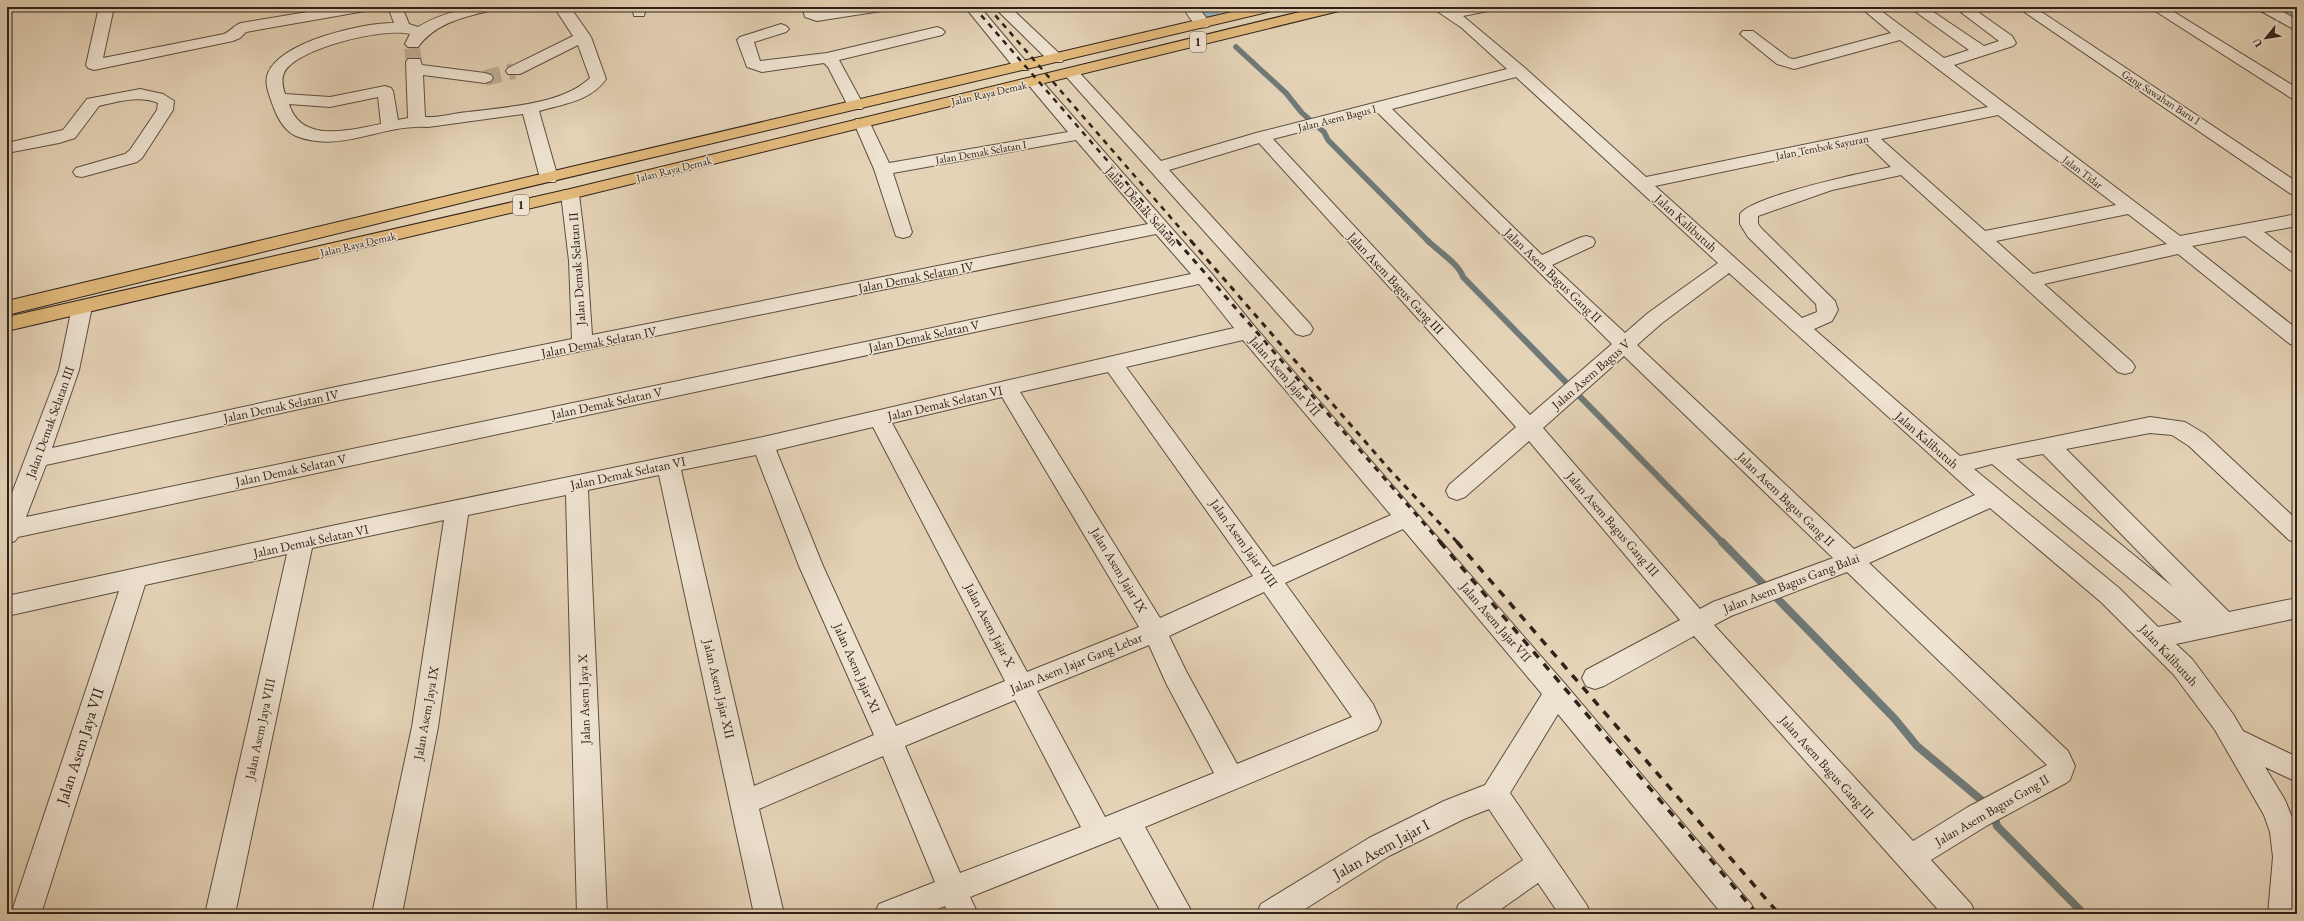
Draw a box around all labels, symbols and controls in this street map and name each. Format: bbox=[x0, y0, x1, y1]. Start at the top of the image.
north arrow bbox=[2246, 18, 2286, 58]
road number: 1 bbox=[1190, 32, 1206, 52]
text: U bbox=[2249, 35, 2265, 50]
street label: Gang Sawahan Baru I bbox=[2119, 66, 2203, 128]
street label: Jalan Raya Demak bbox=[949, 77, 1029, 109]
street label: Jalan Asem Bagus I bbox=[1295, 101, 1378, 135]
street label: Jalan Tembok Sayuran bbox=[1773, 131, 1870, 163]
street label: Jalan Demak Selatan I bbox=[933, 137, 1028, 167]
street label: Jalan Tidar bbox=[2059, 152, 2106, 192]
street label: Jalan Raya Demak bbox=[634, 153, 714, 185]
street label: Jalan Demak Selatan bbox=[1101, 162, 1182, 250]
street label: Jalan Kalibutuh bbox=[1650, 190, 1721, 256]
road number: 1 bbox=[513, 195, 529, 215]
street label: Jalan Demak Selatan II bbox=[565, 211, 589, 327]
street label: Jalan Asem Bagus Gang II bbox=[1500, 223, 1606, 326]
street label: Jalan Raya Demak bbox=[318, 228, 398, 260]
street label: Jalan Asem Bagus Gang III bbox=[1344, 228, 1448, 338]
street label: Jalan Demak Selatan IV bbox=[856, 257, 976, 297]
street label: Jalan Demak Selatan V bbox=[866, 316, 981, 356]
street label: Jalan Demak Selatan IV bbox=[539, 322, 659, 362]
street label: Jalan Asem Jajar VII bbox=[1245, 332, 1325, 420]
street label: Jalan Asem Bagus V bbox=[1547, 335, 1634, 414]
street label: Jalan Demak Selatan III bbox=[22, 363, 78, 481]
street label: Jalan Demak Selatan VI bbox=[885, 381, 1005, 425]
street label: Jalan Demak Selatan V bbox=[549, 383, 664, 423]
street label: Jalan Demak Selatan IV bbox=[221, 385, 341, 427]
street label: Jalan Kalibutuh bbox=[1891, 407, 1963, 472]
street label: Jalan Asem Bagus Gang II bbox=[1733, 447, 1839, 550]
street label: Jalan Demak Selatan V bbox=[233, 450, 348, 490]
street label: Jalan Demak Selatan VI bbox=[568, 452, 688, 494]
street label: Jalan Asem Bagus Gang III bbox=[1562, 467, 1664, 580]
street label: Jalan Asem Jajar VIII bbox=[1206, 495, 1282, 591]
street label: Jalan Demak Selatan VI bbox=[251, 520, 371, 562]
street label: Jalan Asem Jajar IX bbox=[1086, 523, 1152, 616]
street label: Jalan Asem Bagus Gang Balai bbox=[1720, 549, 1862, 617]
street label: Jalan Asem Jajar VII bbox=[1456, 578, 1536, 666]
street label: Jalan Asem Jajar X bbox=[960, 579, 1020, 670]
street label: Jalan Asem Jajar XI bbox=[829, 620, 885, 716]
street label: Jalan Kalibutuh bbox=[2135, 620, 2202, 690]
street label: Jalan Asem Jajar Gang Lebar bbox=[1006, 628, 1145, 698]
street label: Jalan Asem Jajar XII bbox=[699, 637, 739, 741]
street label: Jalan Asem Jaya X bbox=[574, 653, 594, 745]
street label: Jalan Asem Jaya IX bbox=[409, 664, 443, 762]
street label: Jalan Asem Jaya VIII bbox=[241, 676, 279, 782]
street label: Jalan Asem Jaya VII bbox=[51, 684, 109, 809]
street label: Jalan Asem Bagus Gang III bbox=[1775, 711, 1878, 823]
street label: Jalan Asem Bagus Gang II bbox=[1931, 770, 2053, 850]
street label: Jalan Asem Jajar I bbox=[1327, 813, 1434, 885]

